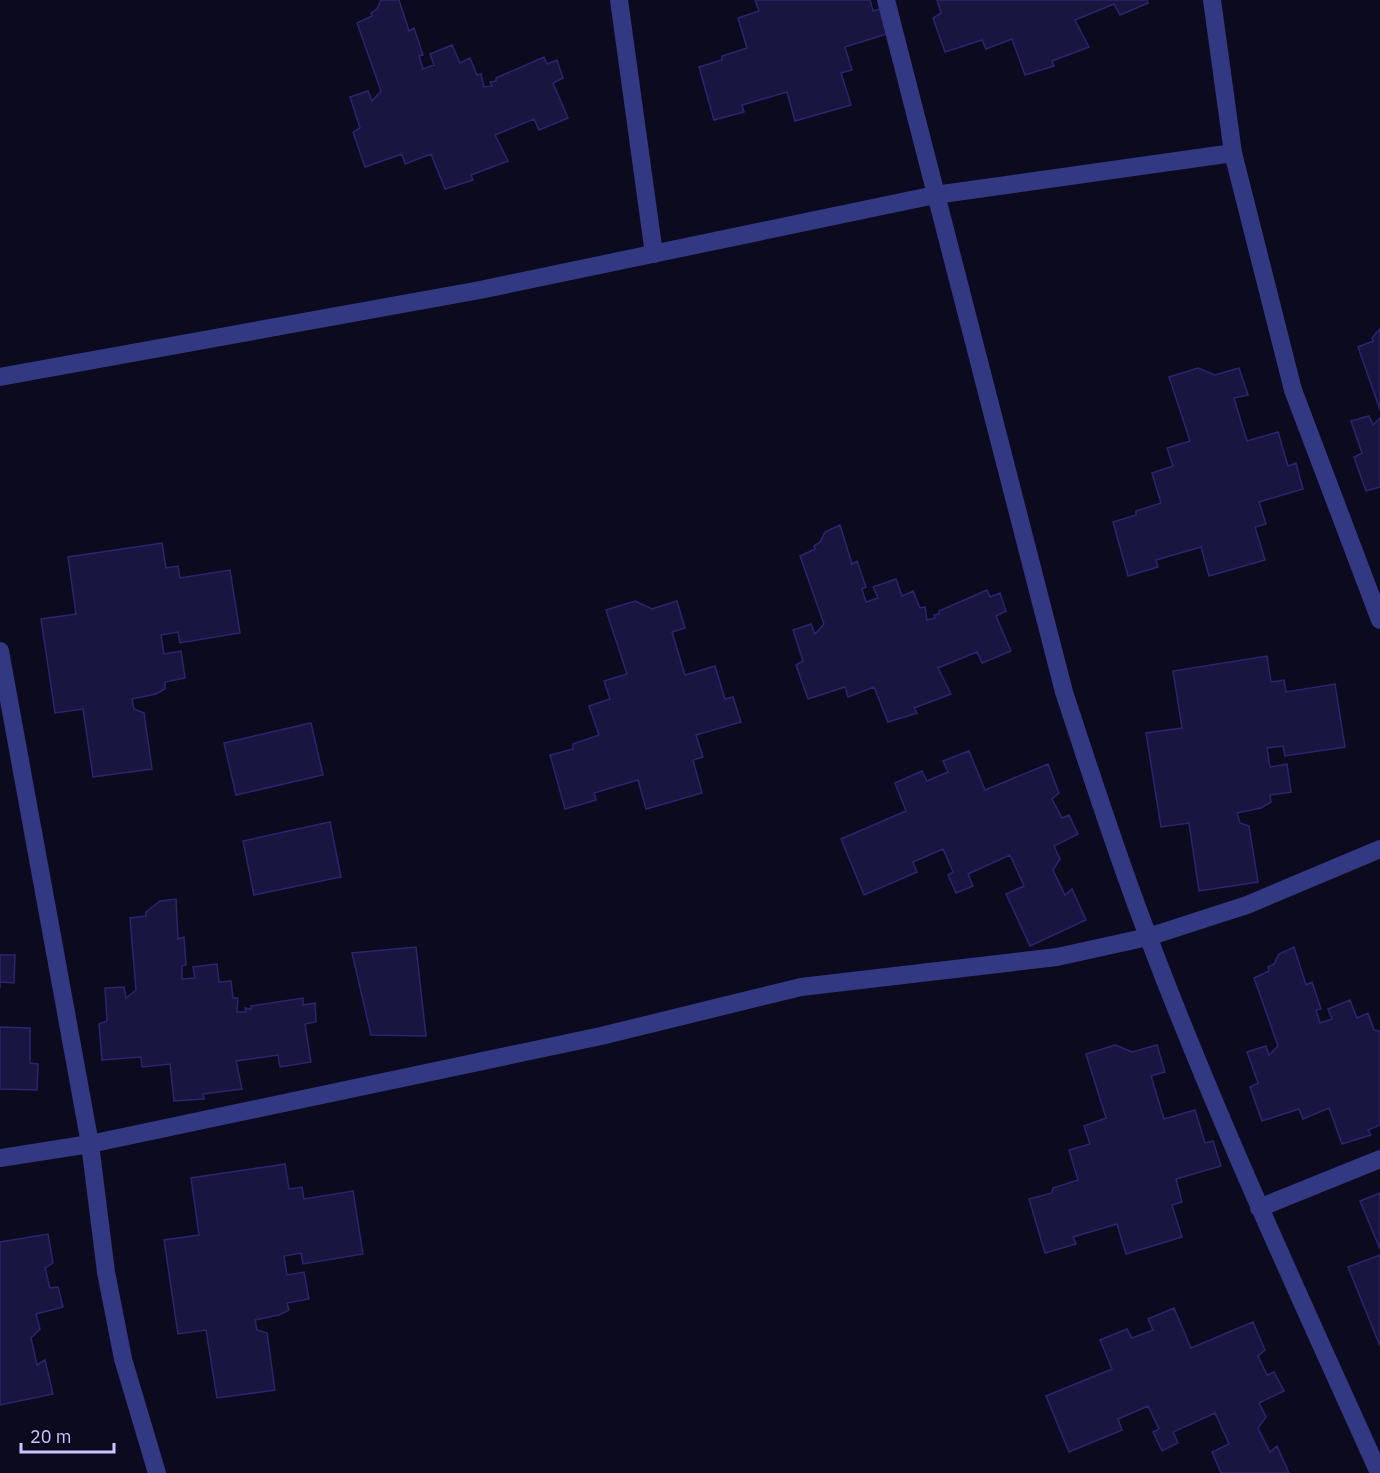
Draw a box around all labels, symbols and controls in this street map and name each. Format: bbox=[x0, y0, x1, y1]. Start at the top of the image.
scale bar bbox=[21, 1416, 114, 1454]
text: 20 m bbox=[30, 1425, 72, 1448]

